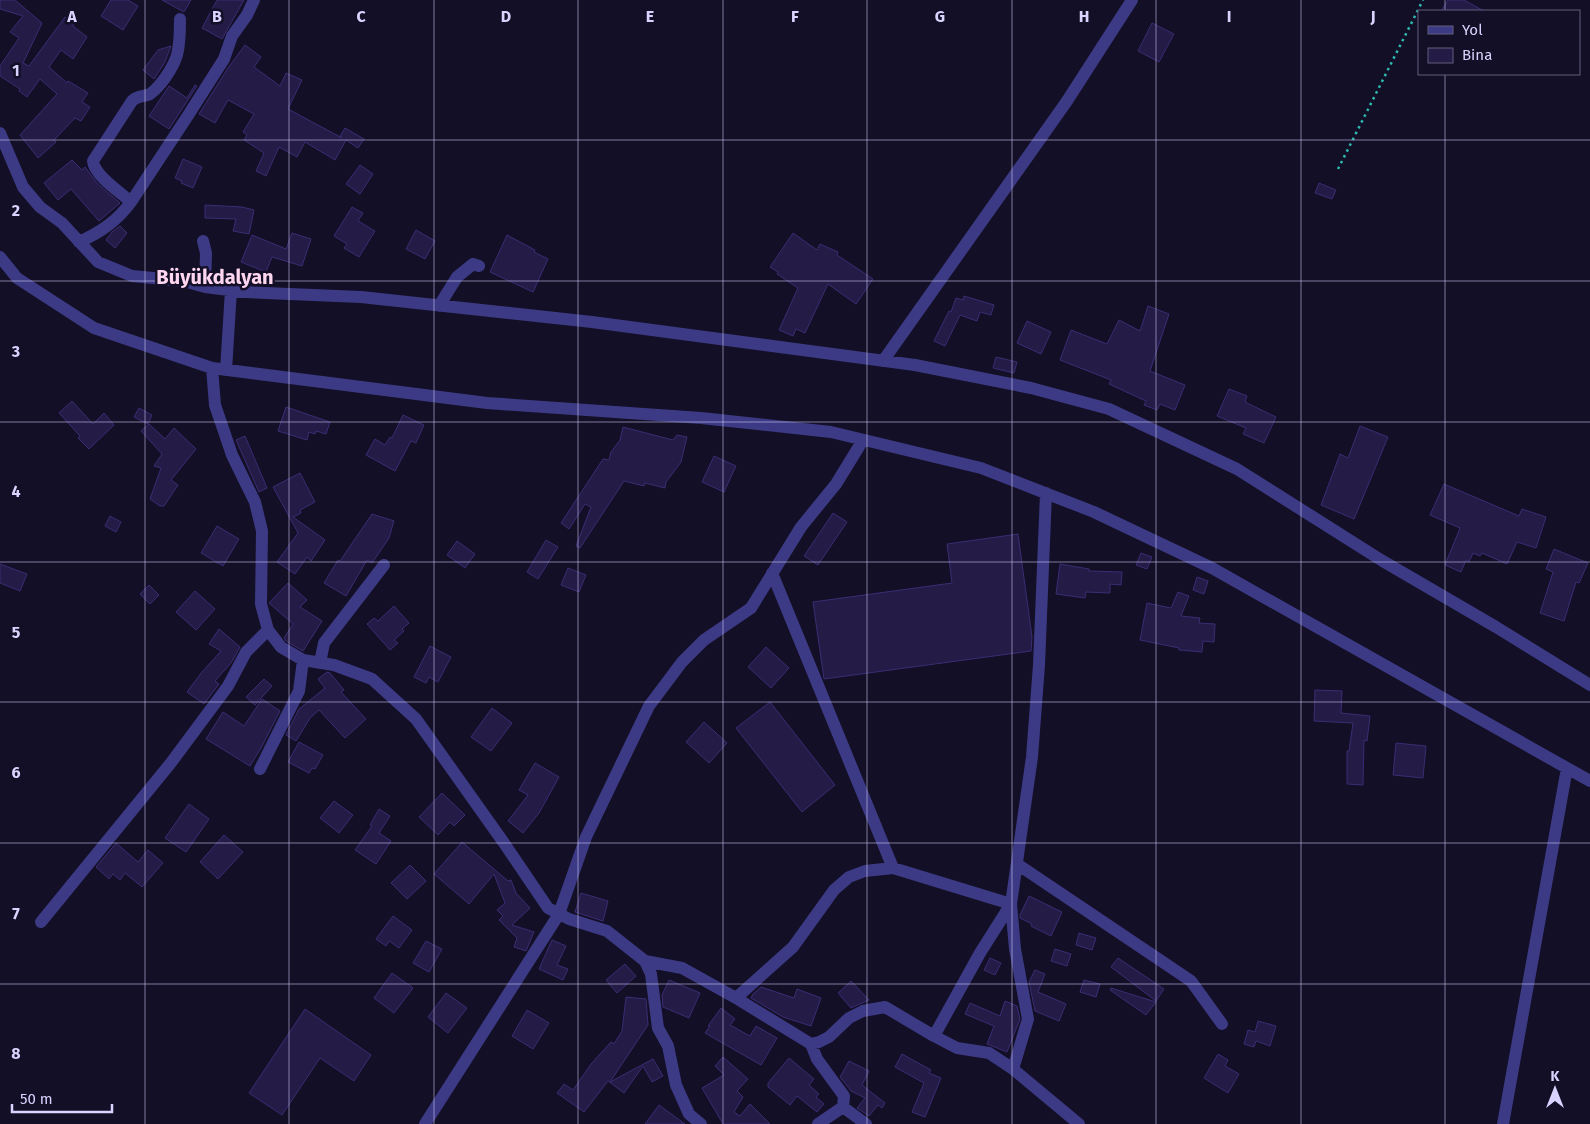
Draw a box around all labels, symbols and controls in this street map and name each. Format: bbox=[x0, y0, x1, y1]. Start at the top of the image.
text: A bbox=[66, 7, 77, 26]
text: B bbox=[212, 7, 222, 26]
text: C bbox=[356, 7, 366, 26]
text: D bbox=[501, 7, 511, 26]
text: E bbox=[646, 7, 654, 26]
text: F bbox=[791, 7, 799, 26]
text: G bbox=[935, 7, 945, 26]
text: H bbox=[1079, 7, 1089, 26]
text: I bbox=[1227, 7, 1231, 26]
text: J bbox=[1369, 7, 1376, 26]
legend bbox=[1418, 10, 1580, 75]
text: Yol bbox=[1462, 21, 1483, 39]
text: Bina bbox=[1462, 46, 1492, 64]
text: 1 bbox=[12, 61, 20, 80]
text: 2 bbox=[12, 201, 20, 220]
district label: Büyükdalyan bbox=[156, 265, 274, 289]
text: 3 bbox=[11, 342, 20, 361]
text: 4 bbox=[11, 482, 21, 501]
text: 5 bbox=[12, 623, 21, 642]
text: 6 bbox=[11, 763, 21, 782]
text: 7 bbox=[12, 904, 20, 923]
text: 8 bbox=[11, 1044, 21, 1063]
north arrow bbox=[1530, 1064, 1580, 1114]
text: K bbox=[1551, 1068, 1561, 1085]
scale bar bbox=[12, 1082, 112, 1114]
text: 50 m bbox=[20, 1090, 53, 1108]

